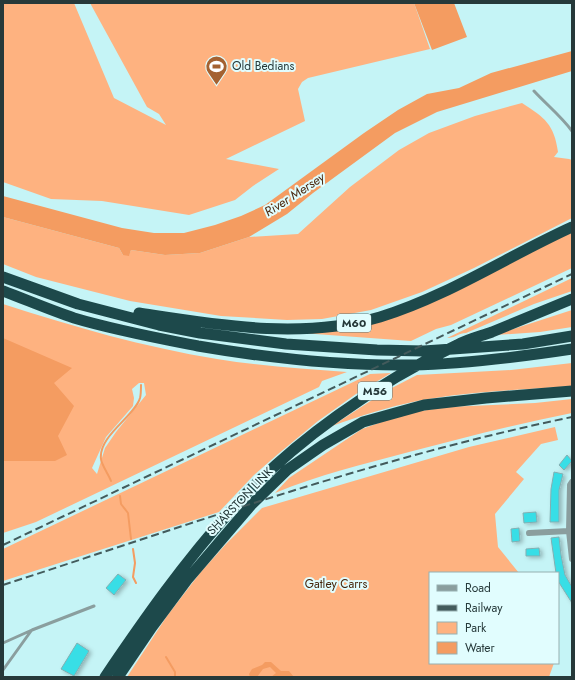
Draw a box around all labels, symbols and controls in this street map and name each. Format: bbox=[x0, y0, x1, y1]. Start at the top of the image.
sports icon: Old Bedians bbox=[204, 53, 230, 86]
place label: Old Bedians bbox=[232, 57, 295, 75]
water label: River Mersey bbox=[260, 167, 329, 221]
road number: M60 bbox=[337, 314, 371, 332]
road number: M56 bbox=[358, 382, 392, 400]
street label: SHARSTON LINK bbox=[203, 463, 277, 539]
legend bbox=[429, 572, 559, 664]
park label: Gatley Carrs bbox=[305, 575, 367, 593]
text: Road bbox=[465, 579, 491, 597]
text: Railway bbox=[465, 599, 503, 617]
text: Park bbox=[465, 619, 487, 637]
text: Water bbox=[465, 639, 496, 657]

